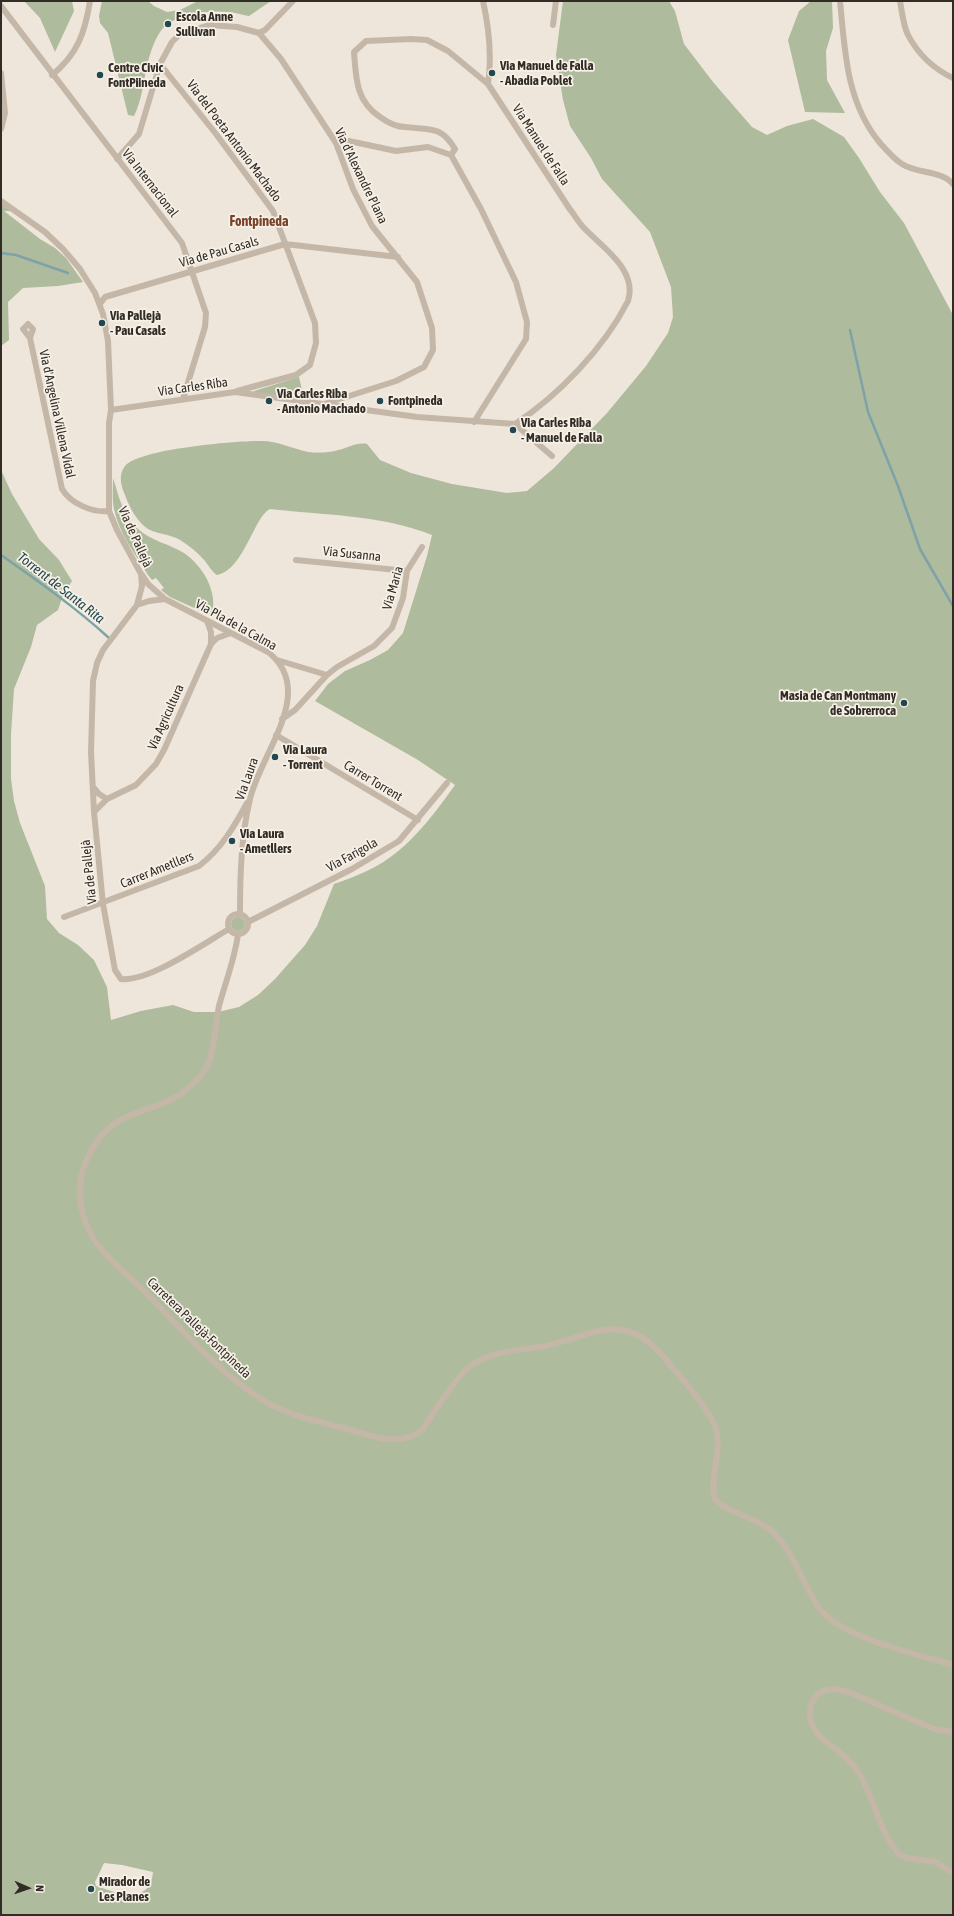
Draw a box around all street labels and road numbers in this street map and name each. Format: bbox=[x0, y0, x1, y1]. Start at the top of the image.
street label: Via del Poeta Antonio Machado bbox=[183, 77, 285, 205]
street label: Via Manuel de Falla bbox=[509, 102, 573, 188]
street label: Via d'Alexandre Plana bbox=[331, 126, 391, 226]
street label: Via Internacional bbox=[119, 146, 181, 220]
street label: Via de Pau Casals bbox=[178, 233, 260, 271]
street label: Via d'Angelina Villena Vidal bbox=[36, 348, 78, 480]
street label: Via Carles Riba bbox=[157, 374, 229, 400]
street label: Via de Pallejà bbox=[115, 504, 155, 570]
street label: Via Susanna bbox=[322, 543, 382, 565]
street label: Via Maria bbox=[379, 564, 407, 612]
street label: Via Pla de la Calma bbox=[193, 596, 279, 654]
street label: Via Agricultura bbox=[145, 682, 187, 752]
street label: Via Laura bbox=[232, 756, 262, 802]
street label: Carrer Torrent bbox=[341, 757, 405, 805]
street label: Via Farigola bbox=[324, 835, 380, 875]
street label: Via de Pallejà bbox=[78, 839, 100, 905]
street label: Carrer Ametllers bbox=[118, 848, 196, 892]
street label: Carretera Pallejà-Fontpineda bbox=[144, 1274, 254, 1382]

